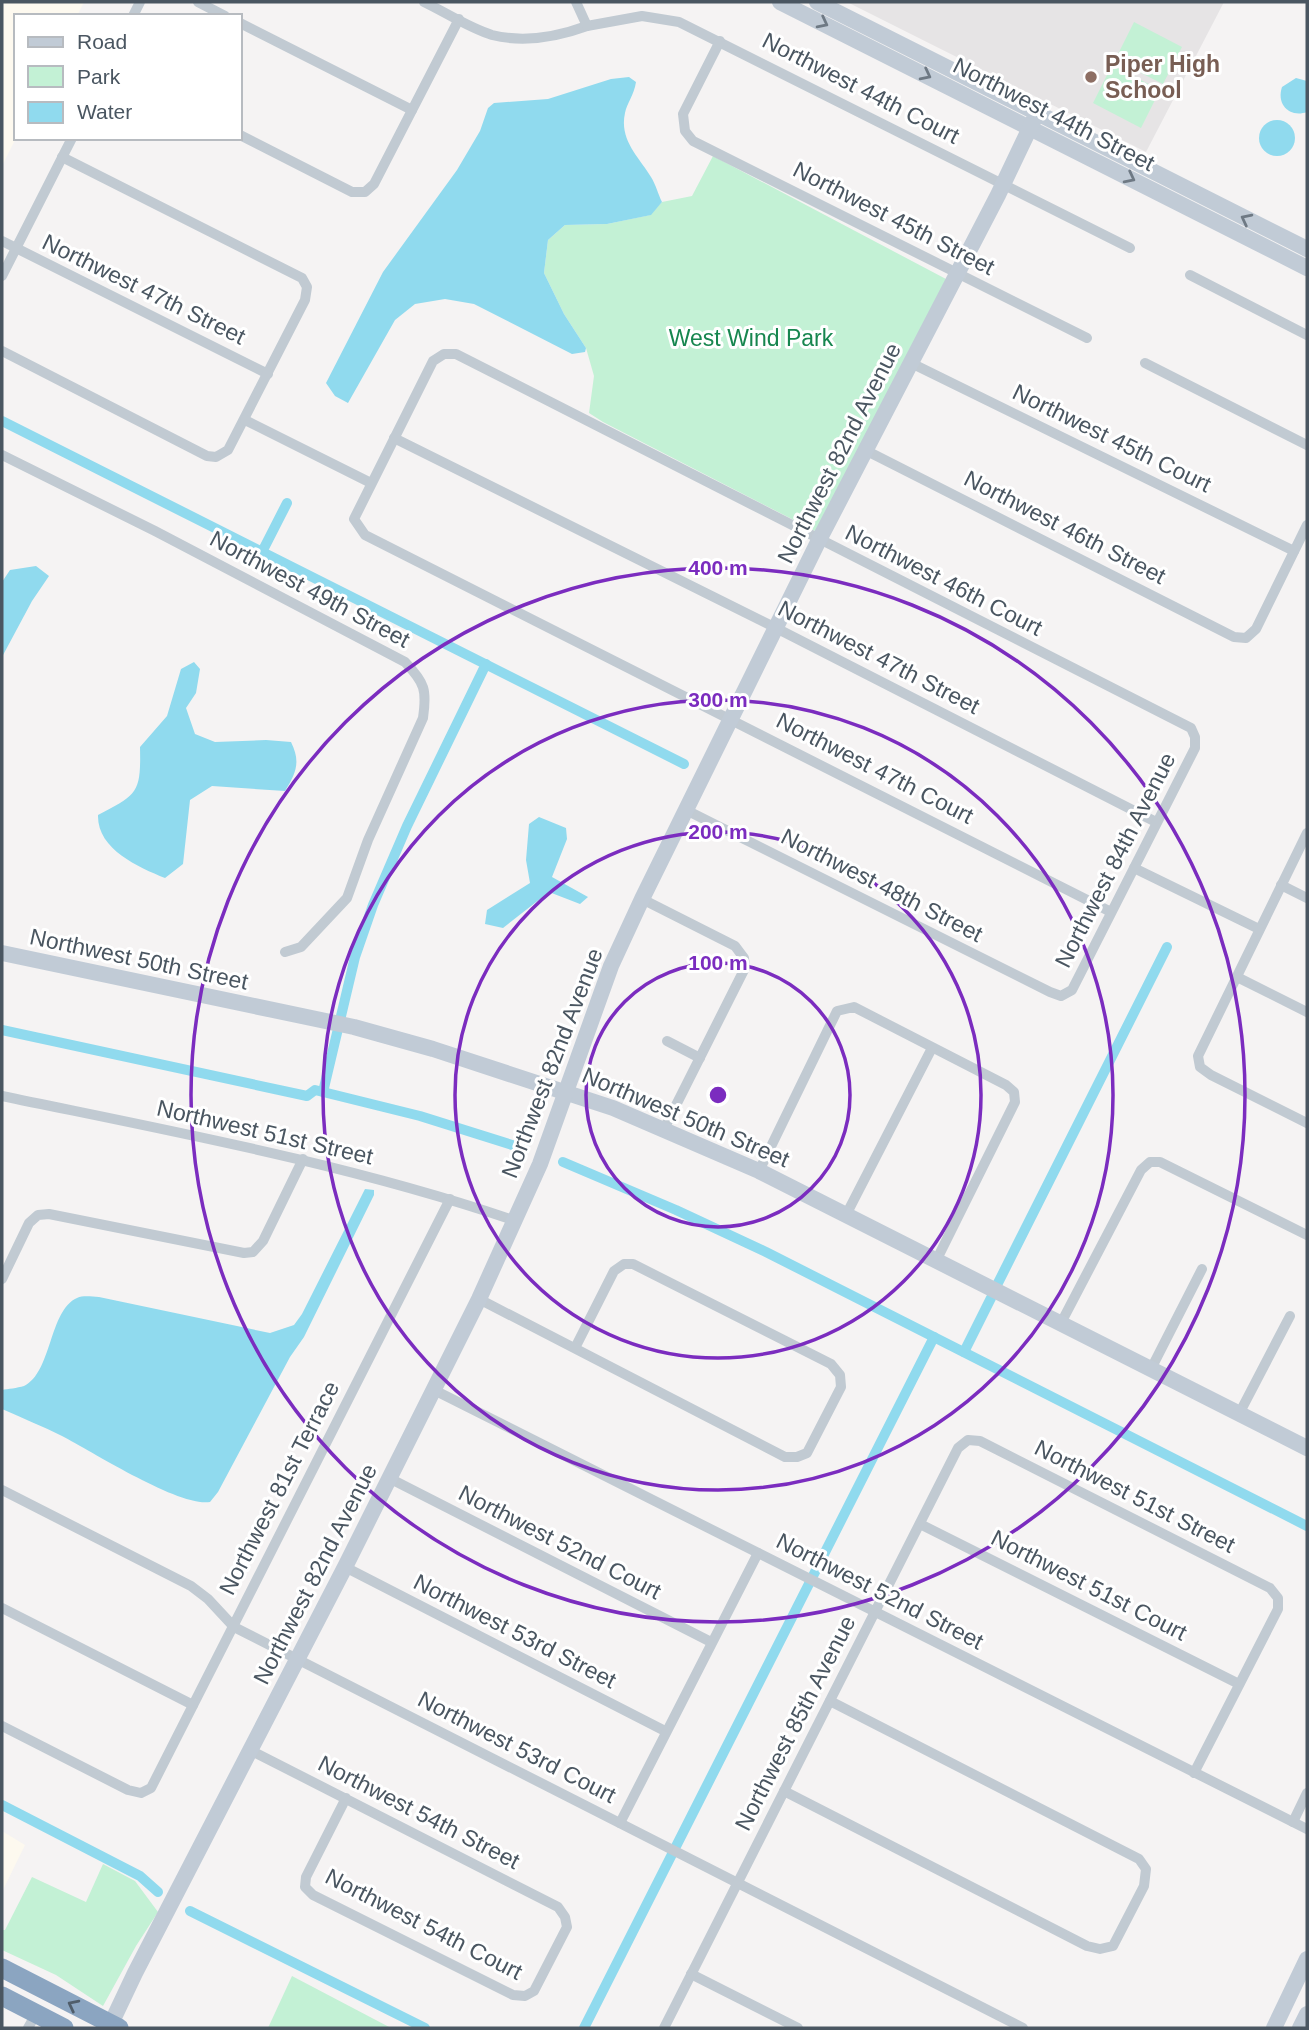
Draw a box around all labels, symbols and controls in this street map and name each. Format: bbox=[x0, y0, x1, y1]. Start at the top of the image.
legend bbox=[14, 14, 242, 140]
one-way arrow bbox=[816, 15, 828, 29]
street label: Northwest 44th Court bbox=[758, 27, 964, 149]
text: Road bbox=[77, 30, 127, 53]
place label: Piper High School bbox=[1105, 51, 1220, 103]
street label: Northwest 44th Street bbox=[949, 52, 1160, 176]
text: Park bbox=[77, 65, 121, 88]
one-way arrow bbox=[919, 67, 932, 81]
marker: Piper High School bbox=[1083, 69, 1099, 85]
text: Water bbox=[77, 100, 132, 123]
street label: Northwest 45th Street bbox=[789, 156, 1000, 280]
one-way arrow bbox=[1123, 169, 1135, 183]
one-way arrow bbox=[1241, 213, 1253, 227]
street label: Northwest 47th Street bbox=[38, 229, 250, 350]
park label: West Wind Park bbox=[669, 325, 834, 351]
street label: Northwest 82nd Avenue bbox=[772, 338, 906, 568]
street label: Northwest 45th Court bbox=[1009, 379, 1216, 498]
street label: Northwest 46th Street bbox=[960, 465, 1171, 589]
street label: Northwest 46th Court bbox=[841, 519, 1047, 641]
street label: Northwest 49th Street bbox=[206, 525, 415, 653]
text: 400 m bbox=[688, 556, 748, 579]
street label: Northwest 47th Street bbox=[774, 595, 985, 719]
text: 300 m bbox=[688, 688, 748, 711]
street label: Northwest 47th Court bbox=[772, 707, 978, 829]
street label: Northwest 84th Avenue bbox=[1050, 748, 1180, 972]
text: 200 m bbox=[688, 820, 748, 843]
street label: Northwest 48th Street bbox=[777, 823, 988, 947]
street label: Northwest 50th Street bbox=[28, 923, 251, 995]
street label: Northwest 82nd Avenue bbox=[496, 945, 608, 1181]
text: 100 m bbox=[688, 951, 748, 974]
street label: Northwest 50th Street bbox=[579, 1062, 794, 1173]
centre of rings bbox=[706, 1083, 730, 1107]
street label: Northwest 51st Street bbox=[154, 1094, 376, 1170]
street label: Northwest 81st Terrace bbox=[214, 1377, 344, 1599]
street label: Northwest 51st Street bbox=[1031, 1434, 1240, 1558]
street label: Northwest 82nd Avenue bbox=[248, 1459, 382, 1689]
street label: Northwest 52nd Court bbox=[454, 1480, 666, 1605]
street label: Northwest 51st Court bbox=[987, 1524, 1192, 1646]
street label: Northwest 52nd Street bbox=[772, 1527, 988, 1655]
street label: Northwest 53rd Street bbox=[409, 1569, 621, 1694]
street label: Northwest 85th Avenue bbox=[730, 1611, 860, 1835]
street label: Northwest 53rd Court bbox=[414, 1686, 621, 1808]
street label: Northwest 54th Street bbox=[314, 1750, 525, 1874]
street label: Northwest 54th Court bbox=[321, 1863, 527, 1985]
one-way arrow bbox=[68, 1999, 80, 2013]

